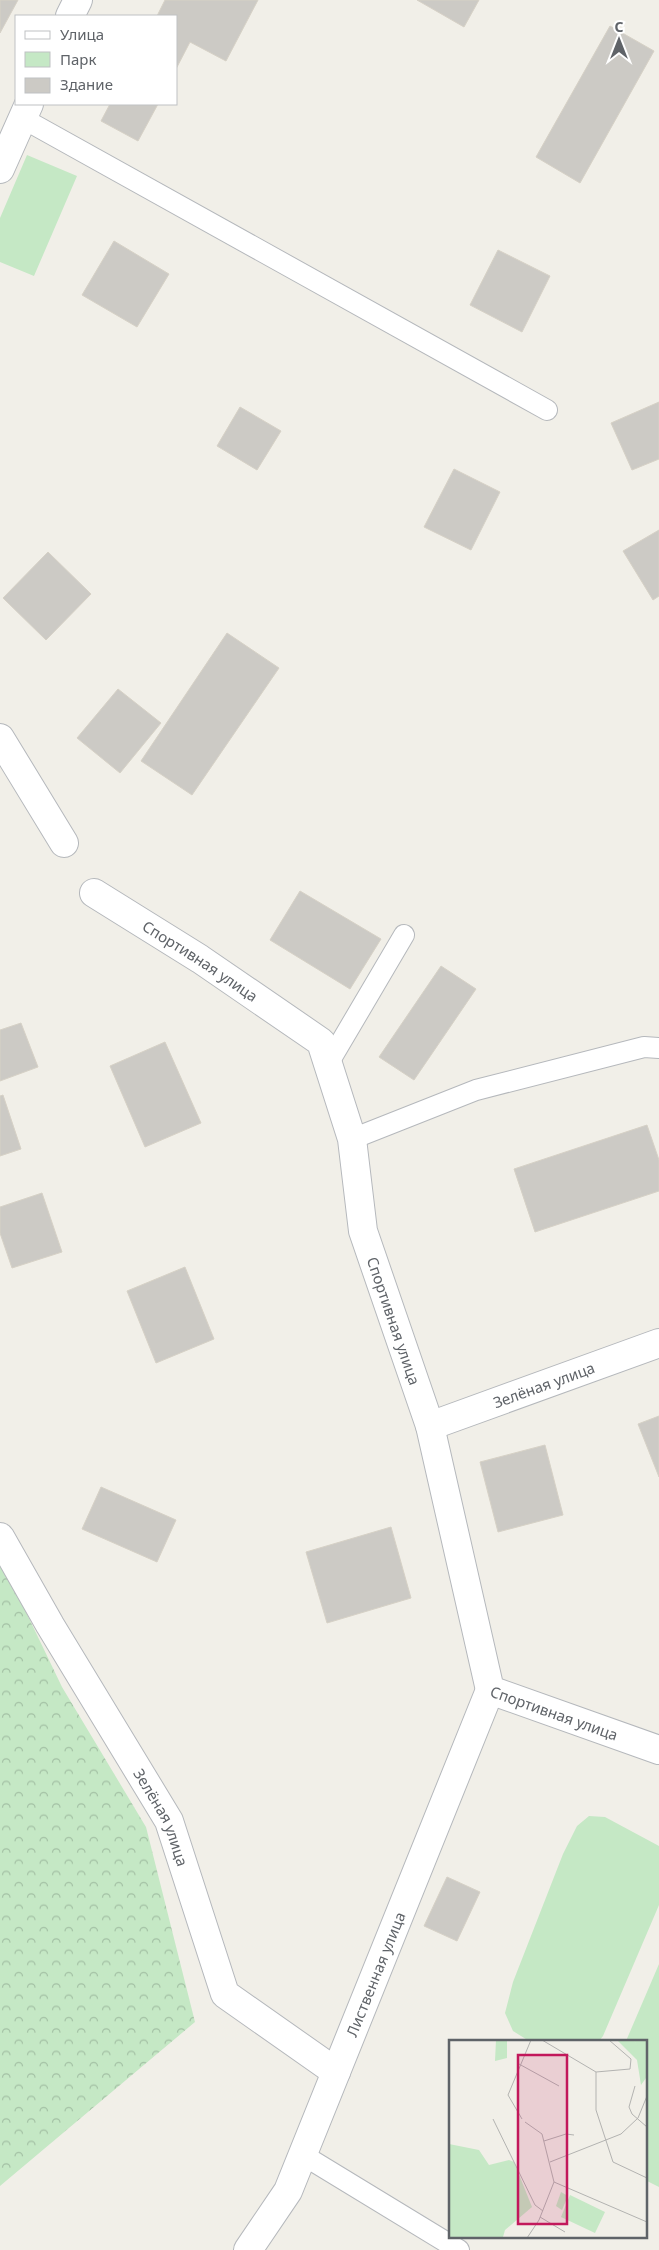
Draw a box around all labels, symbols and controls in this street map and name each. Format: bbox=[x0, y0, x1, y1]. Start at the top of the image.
legend bbox=[15, 15, 178, 105]
north arrow bbox=[594, 15, 644, 65]
text: С bbox=[614, 17, 624, 36]
text: Улица bbox=[60, 24, 104, 44]
text: Парк bbox=[60, 49, 96, 69]
text: Здание bbox=[60, 74, 113, 94]
street label: Спортивная улица bbox=[139, 916, 262, 1006]
street label: Спортивная улица bbox=[363, 1254, 425, 1387]
street label: Зелёная улица bbox=[490, 1357, 597, 1412]
street label: Спортивная улица bbox=[488, 1681, 621, 1745]
street label: Зелёная улица bbox=[129, 1765, 193, 1869]
street label: Лиственная улица bbox=[341, 1909, 410, 2040]
inset map bbox=[449, 2040, 646, 2238]

